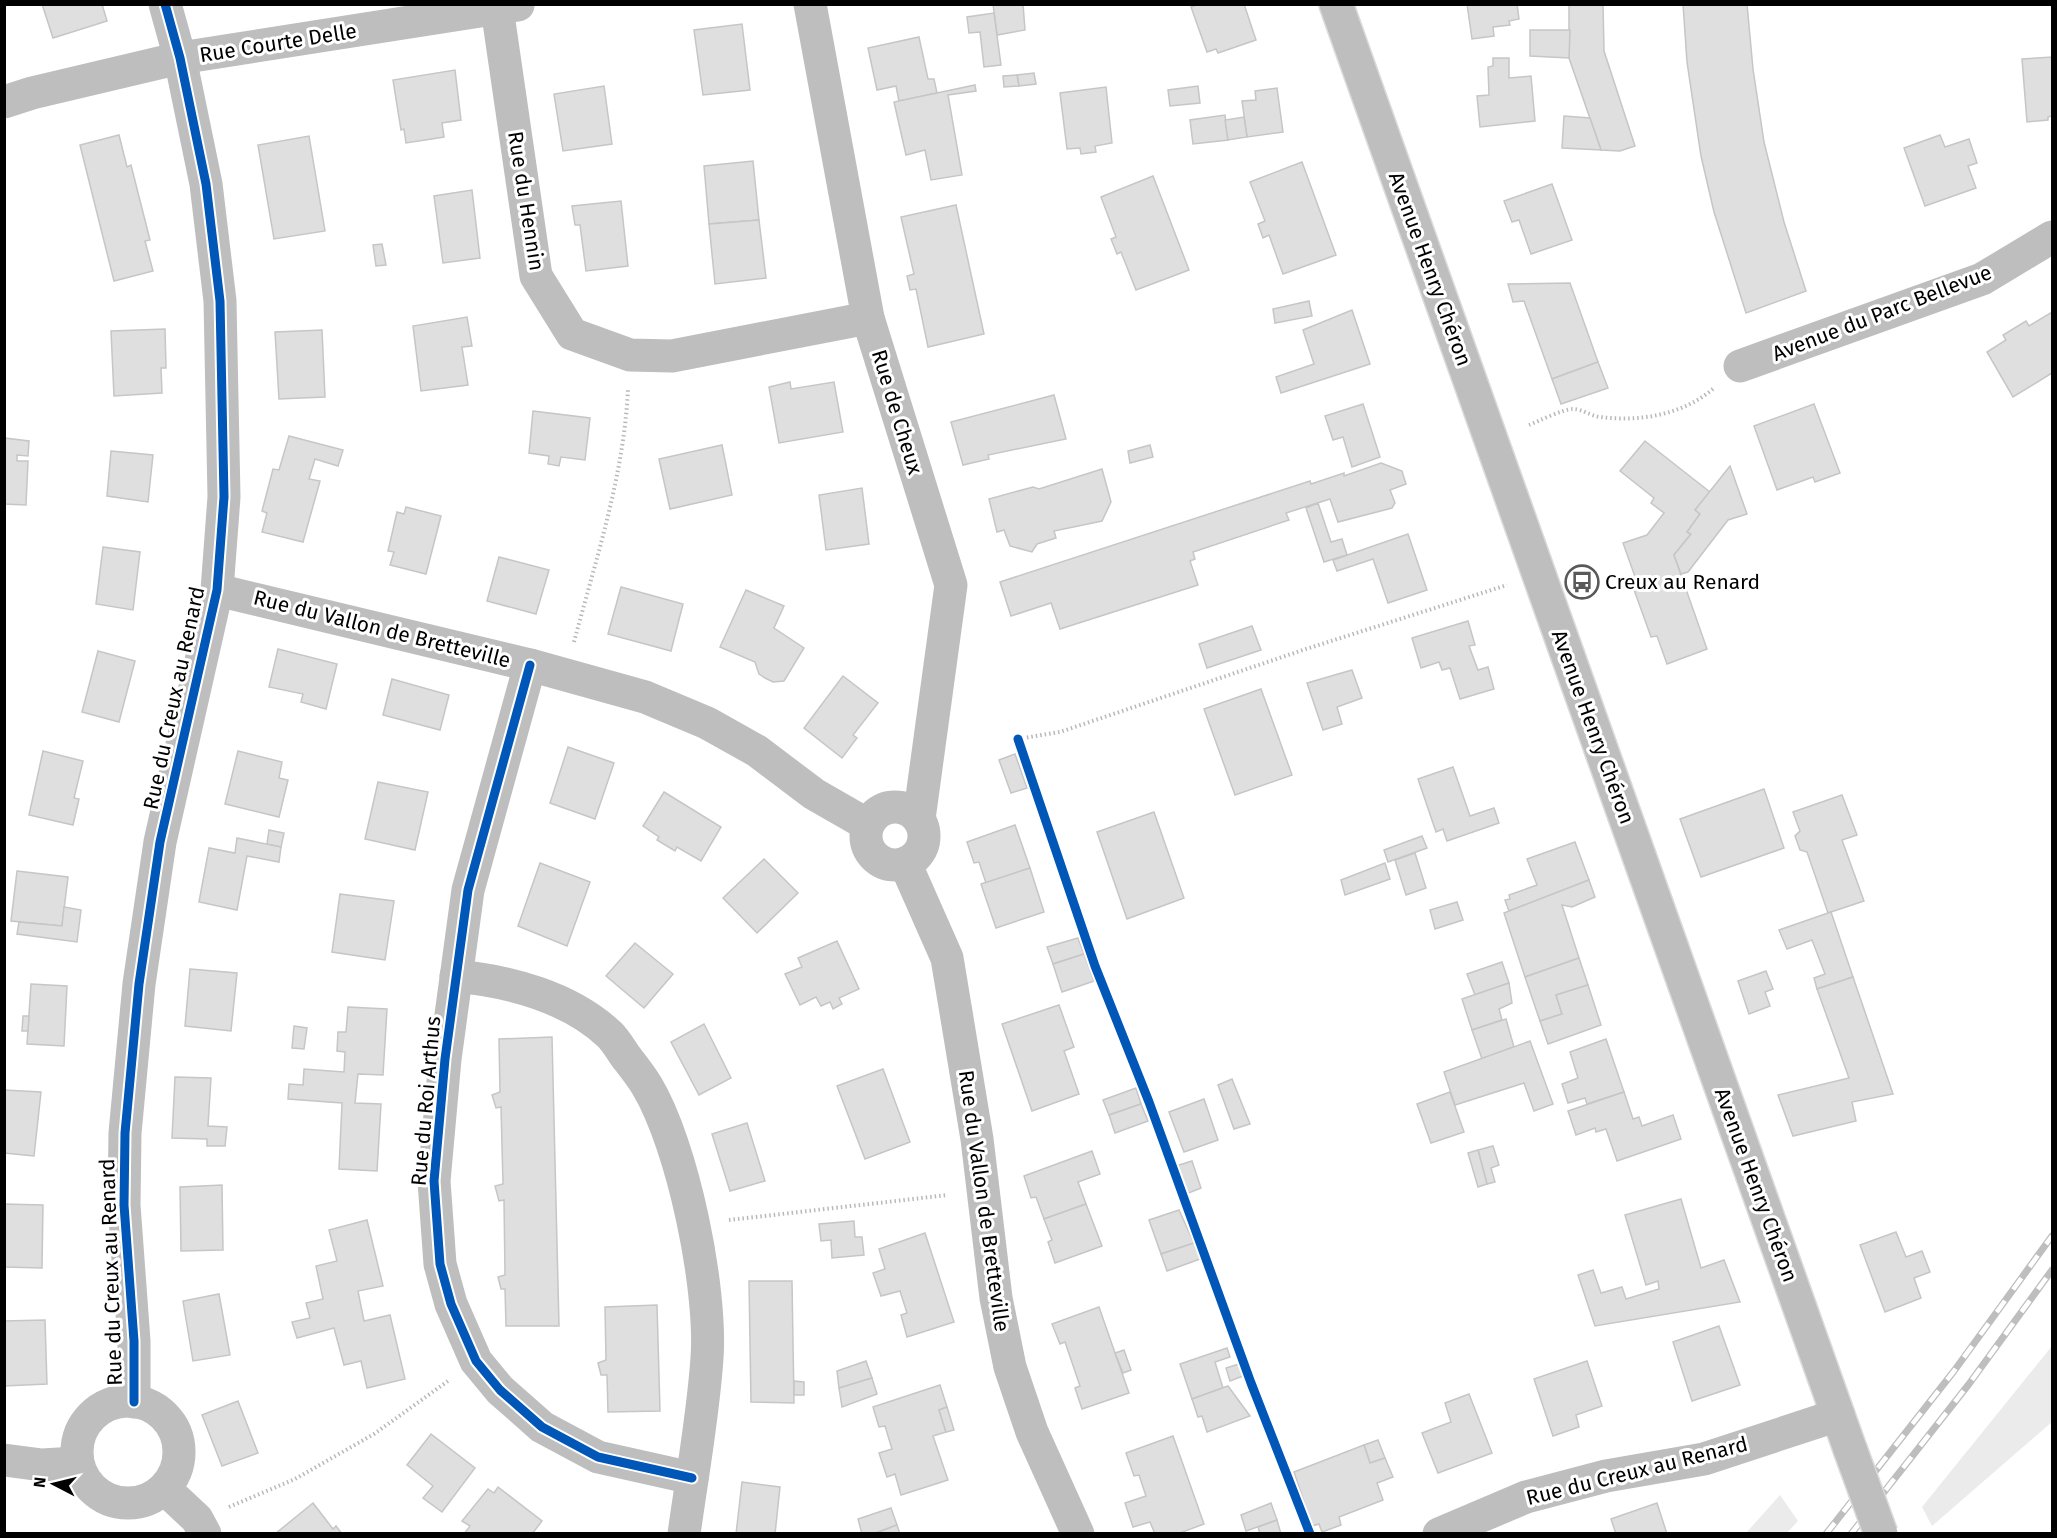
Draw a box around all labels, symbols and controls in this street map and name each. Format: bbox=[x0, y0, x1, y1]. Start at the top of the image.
street label: Rue Courte Delle bbox=[198, 18, 358, 68]
street label: Rue du Hennin bbox=[502, 129, 550, 273]
street label: Avenue Henry Chéron bbox=[1383, 168, 1477, 370]
street label: Avenue du Parc Bellevue bbox=[1769, 259, 1995, 367]
street label: Rue de Cheux bbox=[866, 346, 929, 478]
bus stop icon: Creux au Renard bbox=[1564, 564, 1600, 600]
place label: Creux au Renard bbox=[1605, 569, 1760, 595]
street label: Rue du Creux au Renard bbox=[138, 584, 210, 812]
street label: Rue du Vallon de Bretteville bbox=[251, 584, 513, 674]
street label: Avenue Henry Chéron bbox=[1546, 626, 1640, 828]
street label: Rue du Roi Arthus bbox=[406, 1015, 446, 1187]
street label: Rue du Vallon de Bretteville bbox=[953, 1068, 1015, 1334]
street label: Avenue Henry Chéron bbox=[1709, 1084, 1803, 1286]
street label: Rue du Creux au Renard bbox=[94, 1158, 128, 1386]
street label: Rue du Creux au Renard bbox=[1524, 1431, 1750, 1511]
north arrow bbox=[24, 1454, 84, 1514]
text: N bbox=[30, 1476, 50, 1489]

